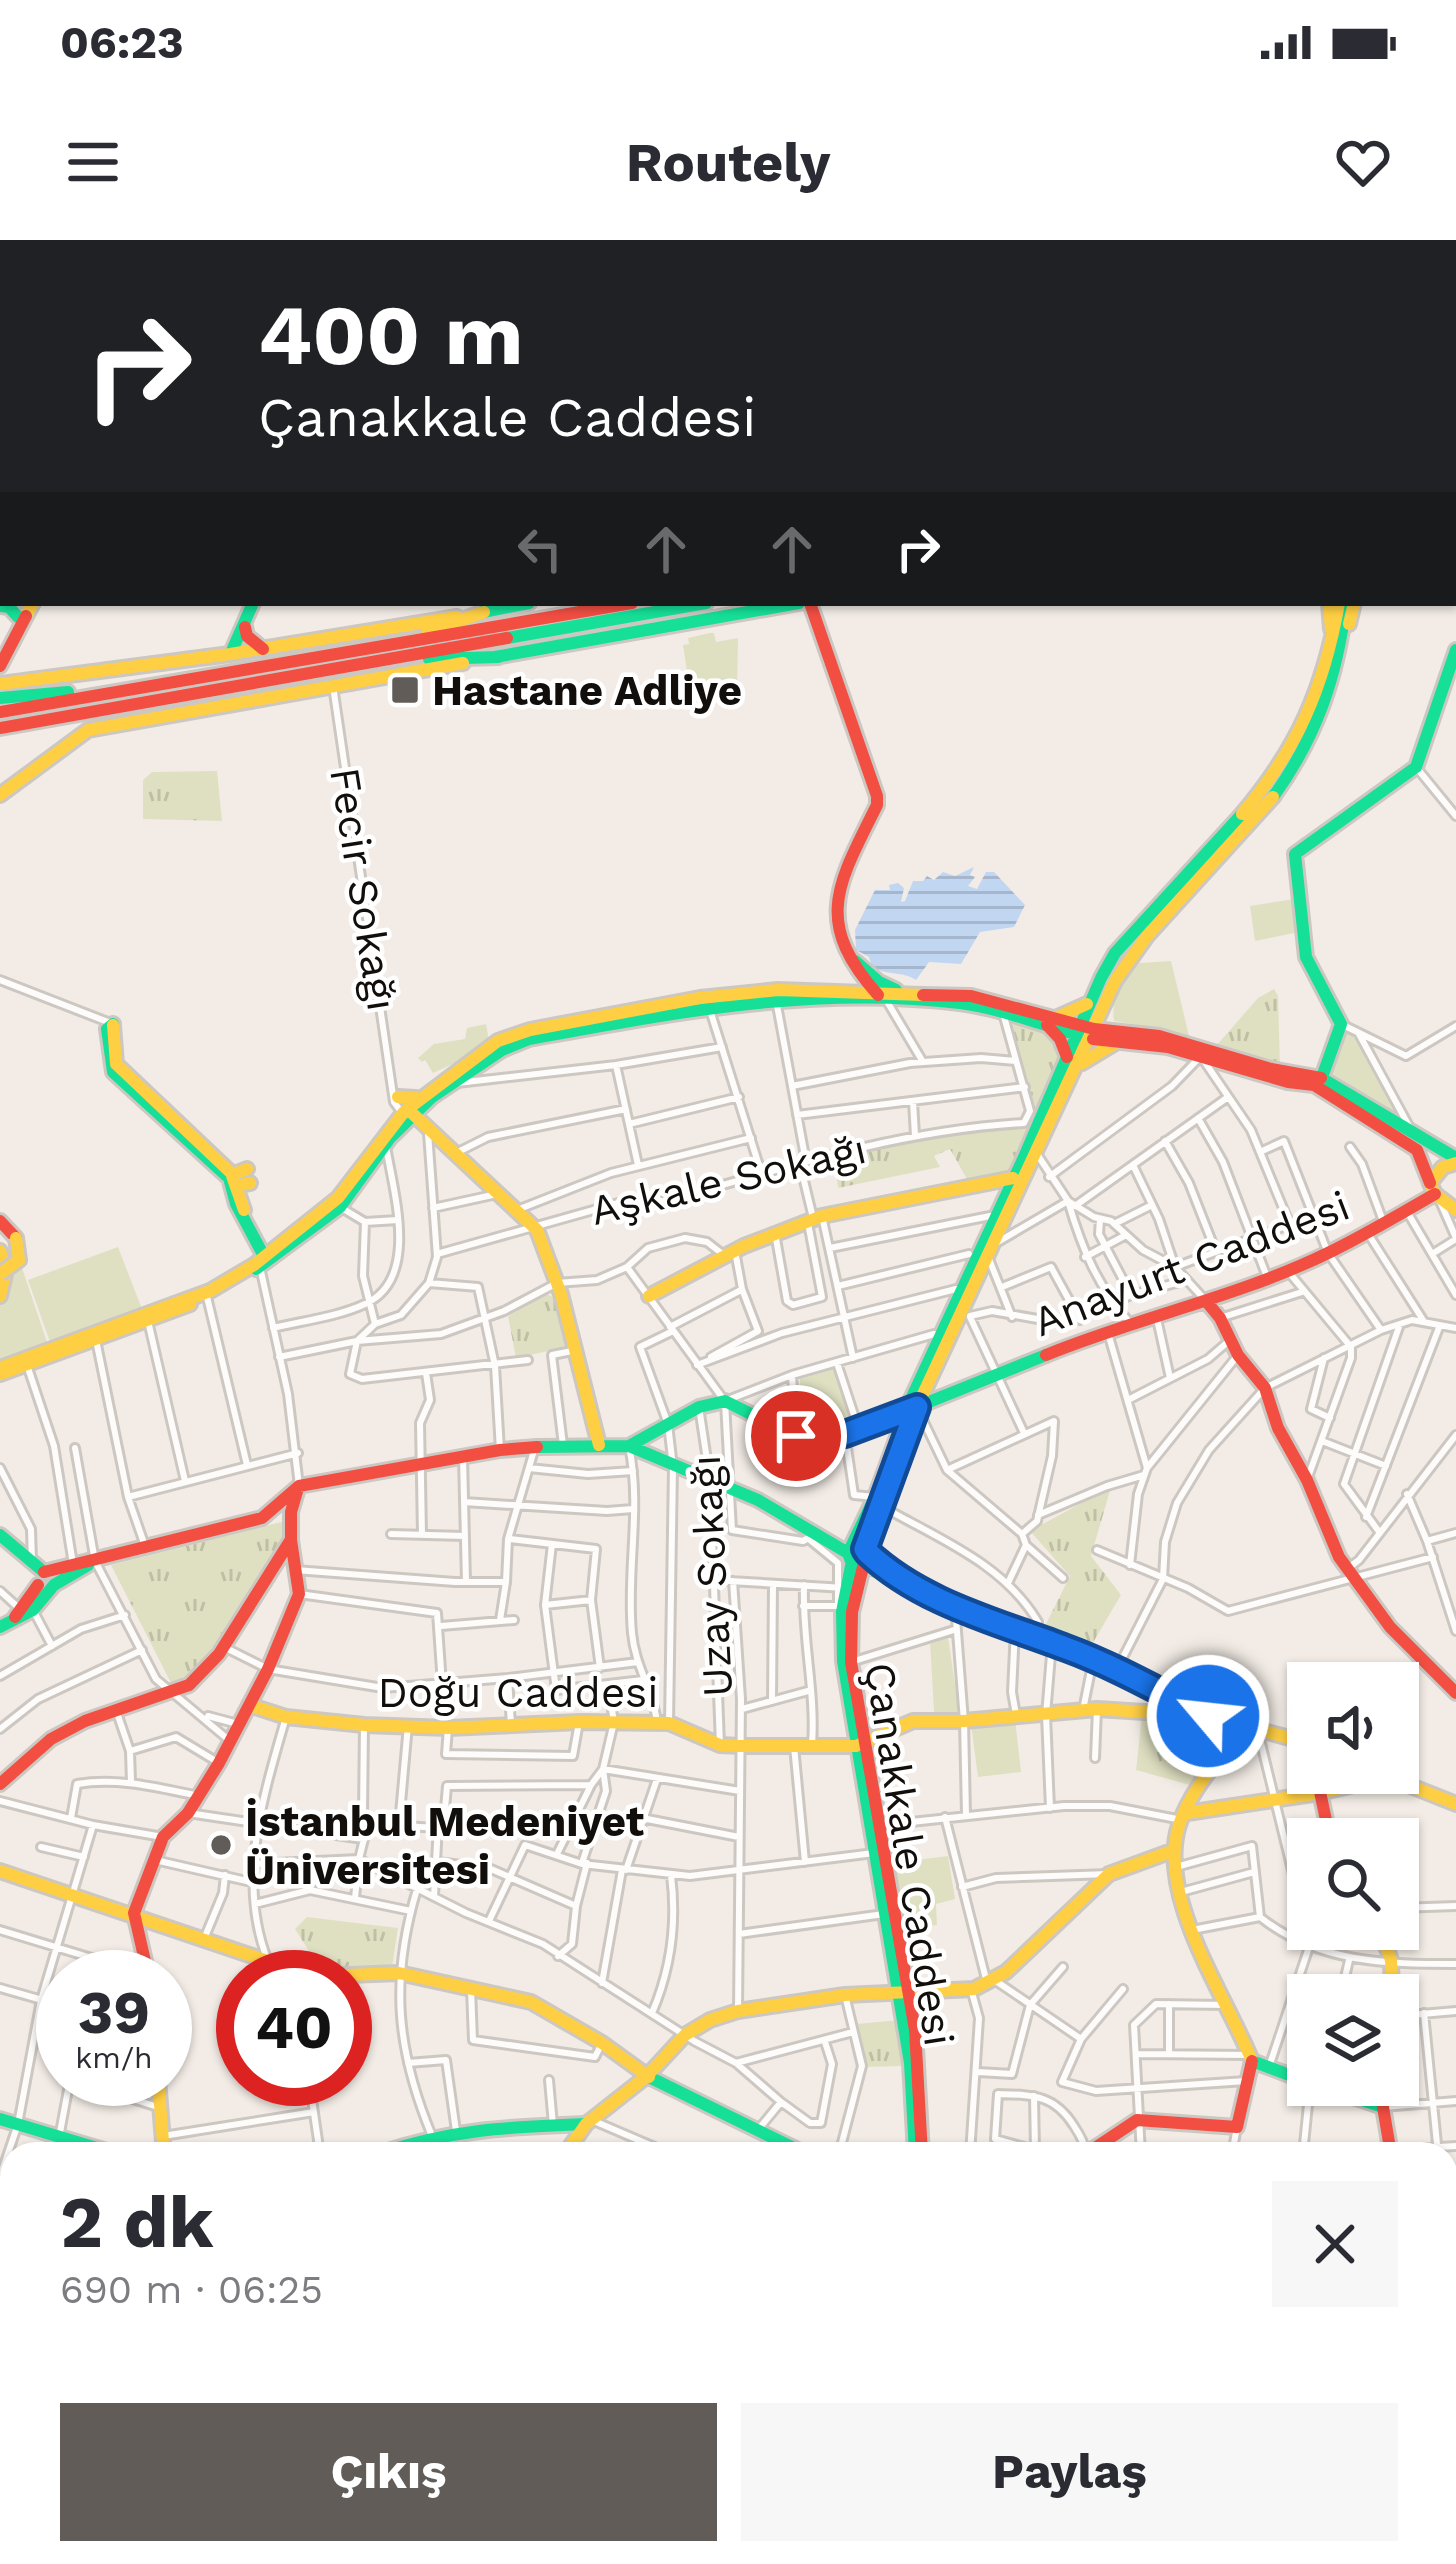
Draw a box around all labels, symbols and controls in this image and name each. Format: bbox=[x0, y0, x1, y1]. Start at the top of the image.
text: 06:23 bbox=[60, 16, 184, 69]
icon: menu bbox=[60, 129, 126, 195]
icon: heart bbox=[1330, 129, 1396, 195]
text: Routely bbox=[626, 131, 830, 194]
text: 400 m bbox=[258, 286, 524, 384]
icon: right bbox=[60, 288, 216, 444]
text: Çanakkale Caddesi bbox=[258, 386, 756, 449]
icon: left bbox=[507, 516, 573, 582]
icon: ahead bbox=[633, 516, 699, 582]
icon: ahead bbox=[759, 516, 825, 582]
icon: right bbox=[885, 516, 951, 582]
place label: Hastane Adliye bbox=[432, 666, 742, 715]
marker: Hastane Adliye bbox=[389, 674, 421, 706]
street label: Fecir Sokağı bbox=[320, 764, 407, 1014]
street label: Aşkale Sokağı bbox=[586, 1124, 871, 1235]
street label: Anayurt Caddesi bbox=[1026, 1181, 1356, 1346]
pin bbox=[745, 1385, 847, 1487]
icon: arrive bbox=[763, 1403, 829, 1469]
street label: Uzay Sokağı bbox=[681, 1454, 742, 1698]
position arrow bbox=[1145, 1653, 1271, 1779]
street label: Çanakkale Caddesi bbox=[855, 1659, 964, 2049]
map controls bbox=[1287, 1662, 1419, 2106]
button: sound bbox=[1287, 1662, 1419, 1794]
street label: Doğu Caddesi bbox=[378, 1668, 658, 1717]
place label: İstanbul Medeniyet Üniversitesi bbox=[245, 1797, 644, 1894]
button: search bbox=[1287, 1818, 1419, 1950]
marker: İstanbul Medeniyet Üniversitesi bbox=[208, 1832, 234, 1858]
speed limit sign: 40 bbox=[216, 1950, 372, 2106]
button: layers bbox=[1287, 1974, 1419, 2106]
text: 39 bbox=[78, 1977, 150, 2048]
text: km/h bbox=[75, 2040, 153, 2075]
text: 2 dk bbox=[60, 2180, 213, 2264]
button: close bbox=[1272, 2181, 1398, 2307]
text: 690 m · 06:25 bbox=[60, 2267, 323, 2312]
button: Çıkış bbox=[60, 2403, 717, 2541]
button: Paylaş bbox=[741, 2403, 1398, 2541]

